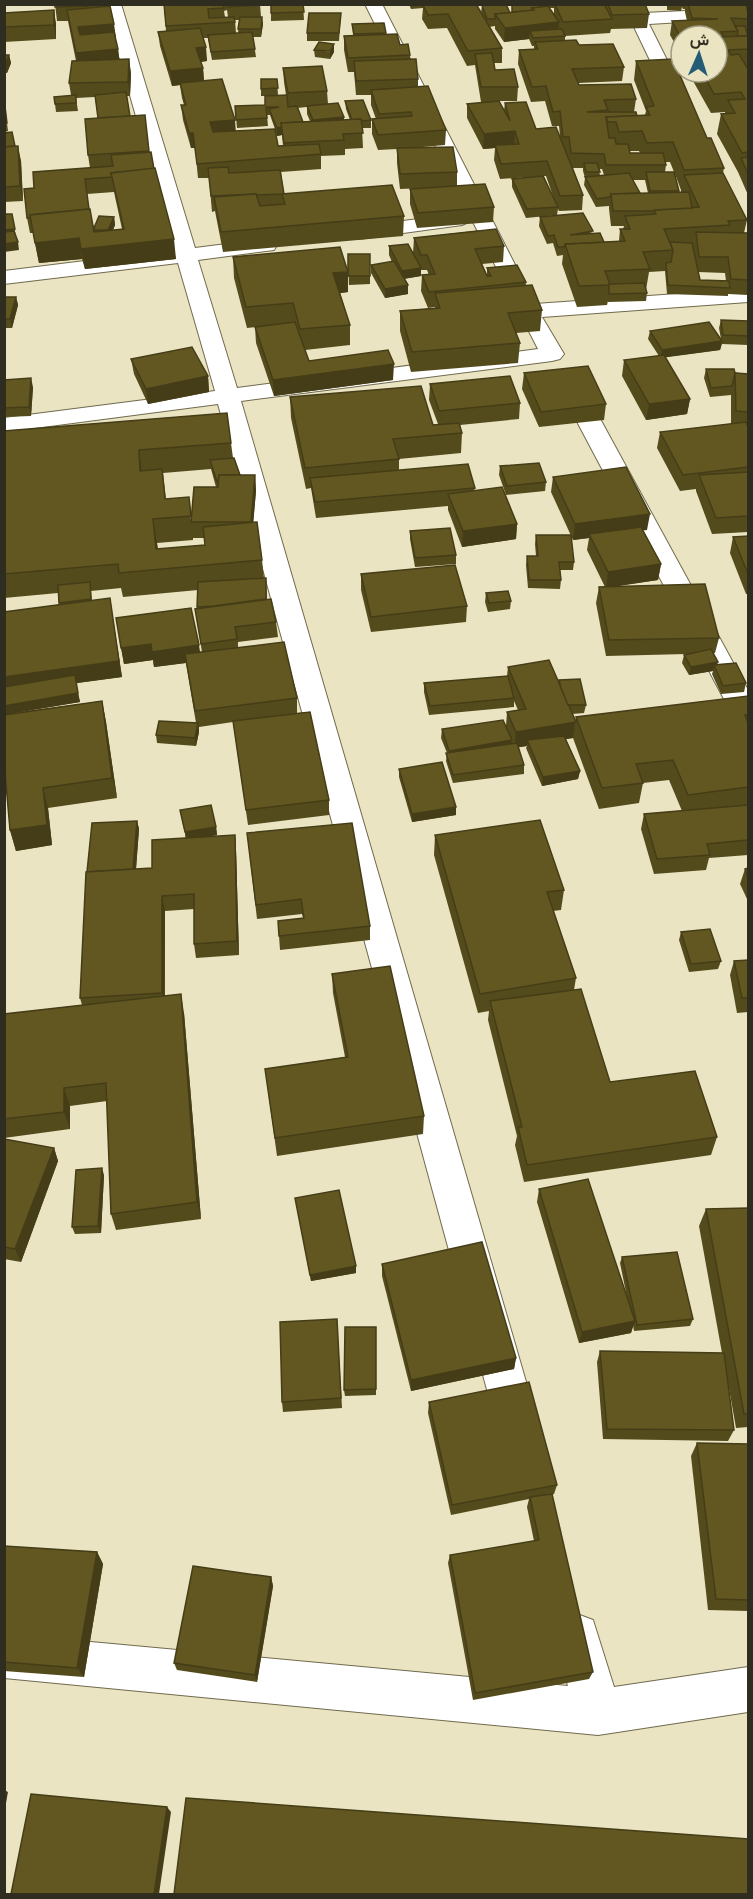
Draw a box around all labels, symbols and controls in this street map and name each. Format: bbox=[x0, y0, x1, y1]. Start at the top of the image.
north arrow bbox=[669, 24, 729, 84]
text: ش bbox=[690, 30, 710, 51]

